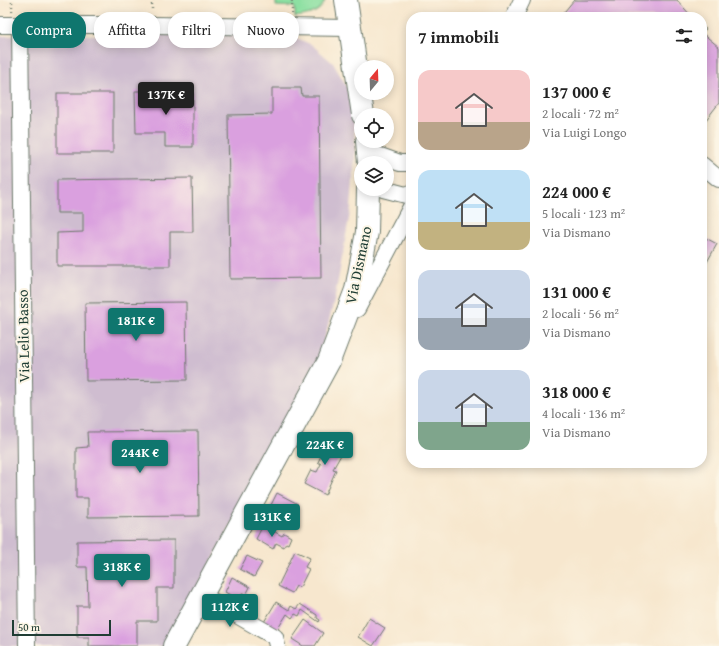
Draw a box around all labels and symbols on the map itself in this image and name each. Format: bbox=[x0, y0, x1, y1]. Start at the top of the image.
north arrow bbox=[354, 60, 394, 100]
pin: 137K € bbox=[133, 82, 199, 116]
street label: Via Dismano bbox=[340, 224, 377, 306]
street label: Via Lelio Basso bbox=[12, 289, 34, 383]
pin: 181K € bbox=[103, 308, 169, 342]
pin: 224K € bbox=[292, 432, 358, 466]
pin: 244K € bbox=[107, 440, 173, 474]
pin: 131K € bbox=[239, 504, 305, 538]
pin: 318K € bbox=[89, 554, 155, 588]
pin: 112K € bbox=[197, 594, 263, 628]
scale bar bbox=[12, 618, 111, 637]

